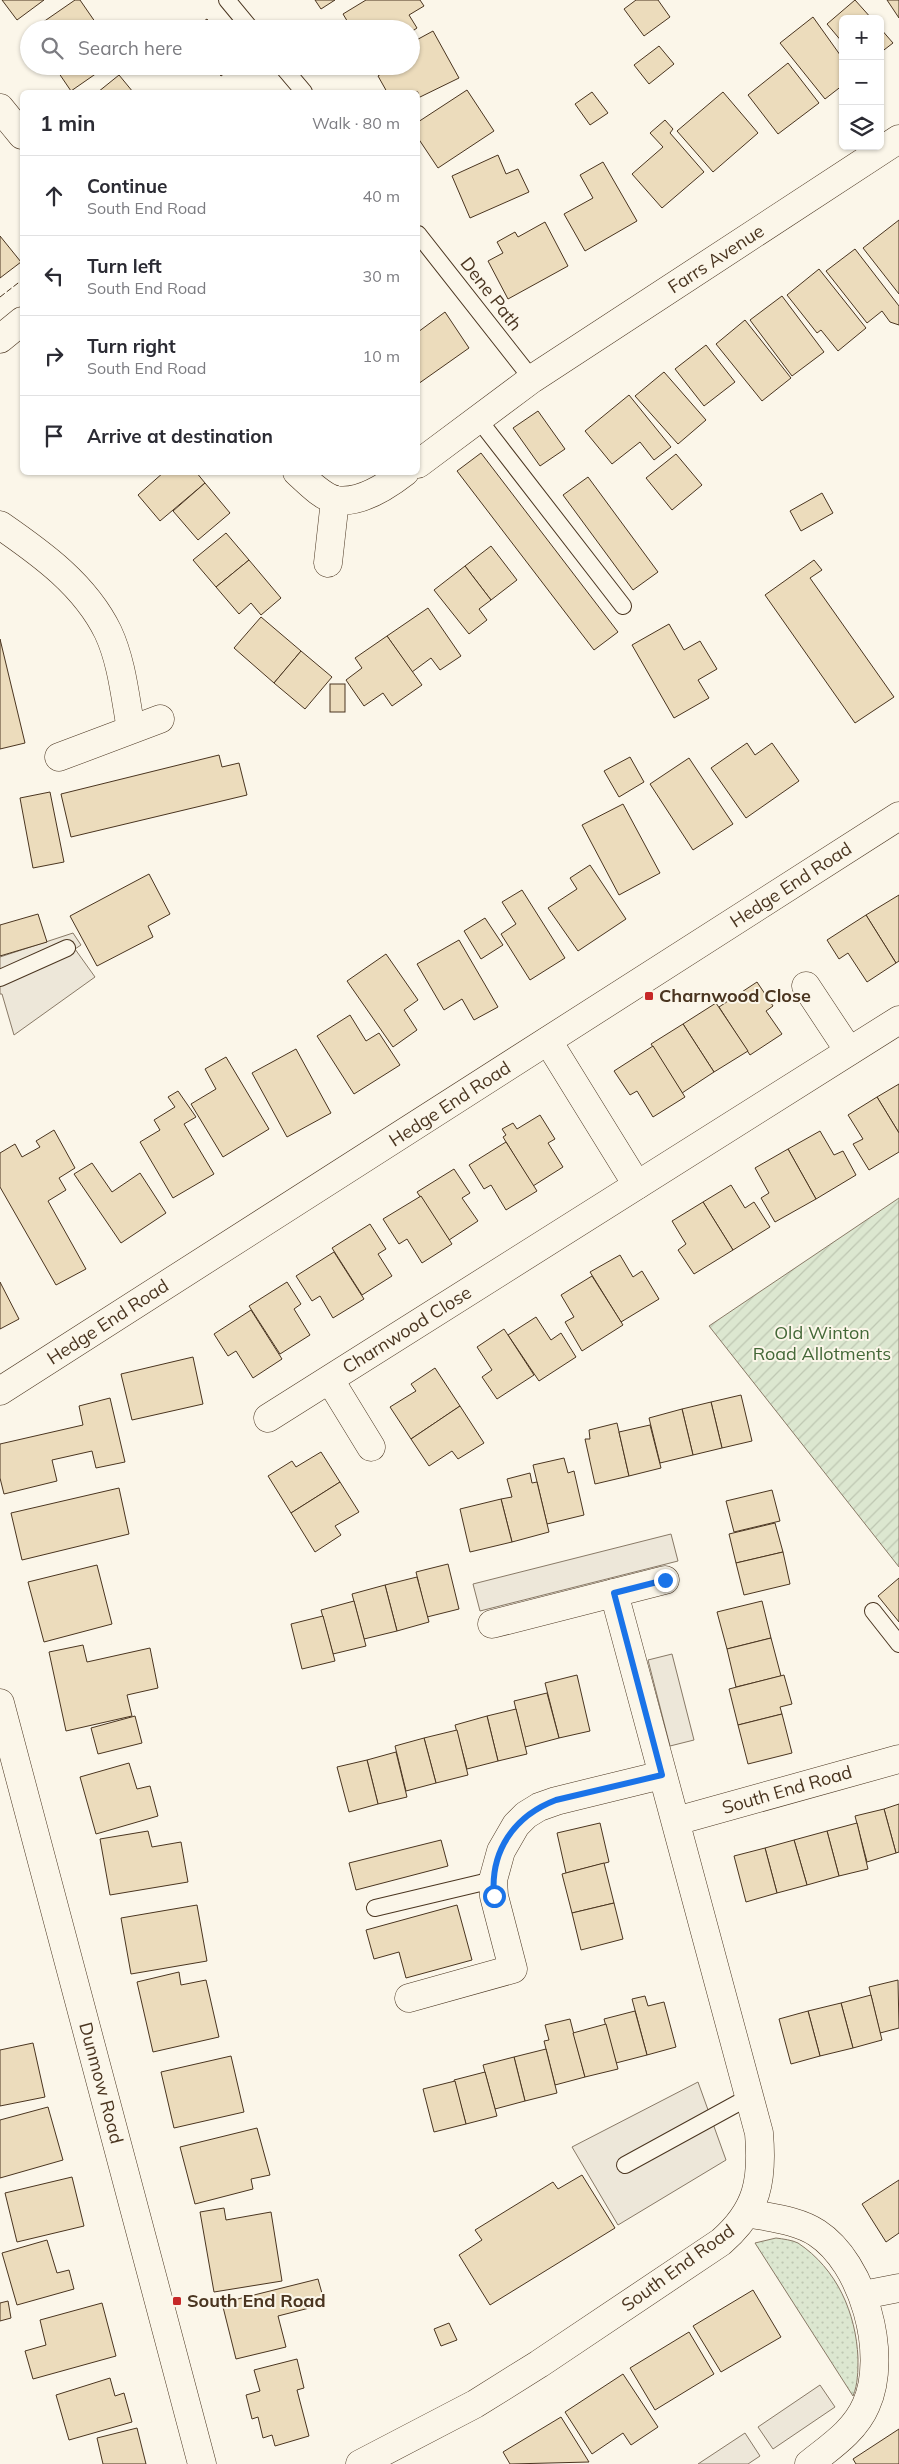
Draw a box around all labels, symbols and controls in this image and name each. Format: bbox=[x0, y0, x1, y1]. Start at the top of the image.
map controls bbox=[839, 15, 884, 150]
button: + bbox=[839, 15, 884, 60]
search box bbox=[20, 20, 420, 75]
icon: search bbox=[38, 34, 66, 62]
text: Search here bbox=[78, 36, 182, 60]
button: − bbox=[839, 60, 884, 105]
button: layers bbox=[839, 105, 884, 150]
text: 1 min bbox=[40, 110, 95, 136]
text: Walk · 80 m bbox=[312, 113, 400, 133]
text: Continue bbox=[87, 174, 167, 198]
icon: ahead bbox=[40, 182, 68, 210]
text: 40 m bbox=[363, 186, 400, 206]
text: South End Road bbox=[87, 198, 206, 218]
street label: Farrs Avenue bbox=[663, 219, 768, 298]
street label: Dene Path bbox=[455, 252, 527, 335]
text: Turn left bbox=[87, 254, 162, 278]
icon: left bbox=[40, 262, 68, 290]
text: 30 m bbox=[363, 266, 400, 286]
text: South End Road bbox=[87, 278, 206, 298]
text: Turn right bbox=[87, 334, 176, 358]
icon: right bbox=[40, 342, 68, 370]
text: 10 m bbox=[363, 346, 400, 366]
text: South End Road bbox=[87, 358, 206, 378]
icon: arrive bbox=[40, 422, 68, 450]
text: Arrive at destination bbox=[87, 424, 273, 448]
street label: Hedge End Road bbox=[726, 837, 856, 932]
place label: Charnwood Close bbox=[659, 984, 811, 1007]
marker: Charnwood Close bbox=[643, 990, 655, 1002]
street label: Hedge End Road bbox=[385, 1056, 515, 1151]
street label: Hedge End Road bbox=[43, 1274, 173, 1369]
street label: Charnwood Close bbox=[338, 1281, 476, 1378]
park label: Old Winton Road Allotments bbox=[753, 1321, 891, 1365]
route end bbox=[654, 1569, 677, 1592]
street label: South End Road bbox=[719, 1760, 855, 1819]
route start bbox=[483, 1885, 506, 1908]
street label: Dunmow Road bbox=[74, 2020, 129, 2146]
street label: South End Road bbox=[617, 2219, 739, 2316]
place label: South End Road bbox=[187, 2289, 326, 2312]
marker: South End Road bbox=[171, 2295, 183, 2307]

